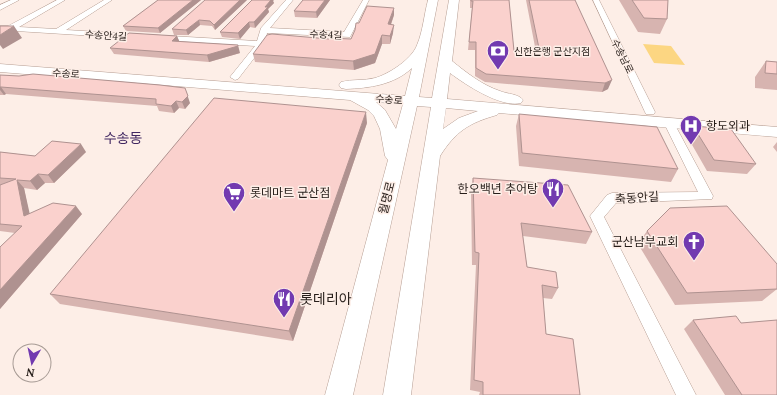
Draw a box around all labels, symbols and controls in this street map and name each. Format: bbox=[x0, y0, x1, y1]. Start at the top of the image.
street label: 수송4길 bbox=[309, 27, 343, 42]
street label: 수송안4길 bbox=[84, 28, 127, 43]
street label: 수송남로 bbox=[609, 37, 636, 76]
bank icon: 신한은행 군산지점 bbox=[485, 38, 511, 71]
place label: 신한은행 군산지점 bbox=[514, 45, 590, 58]
street label: 수송로 bbox=[52, 66, 80, 81]
street label: 수송로 bbox=[375, 92, 403, 107]
hospital icon: 항도외과 bbox=[678, 113, 704, 146]
place label: 항도외과 bbox=[706, 118, 750, 133]
district label: 수송동 bbox=[104, 129, 142, 147]
restaurant icon: 한오백년 추어탕 bbox=[540, 176, 566, 209]
supermarket icon: 롯데마트 군산점 bbox=[221, 180, 247, 213]
street label: 월명로 bbox=[375, 180, 398, 216]
place label: 한오백년 추어탕 bbox=[458, 181, 538, 196]
place label: 롯데마트 군산점 bbox=[250, 185, 330, 200]
street label: 축동안길 bbox=[614, 188, 660, 207]
church icon: 군산남부교회 bbox=[681, 229, 707, 262]
place label: 군산남부교회 bbox=[612, 234, 678, 249]
restaurant icon: 롯데리아 bbox=[271, 286, 297, 319]
place label: 롯데리아 bbox=[300, 290, 352, 308]
north arrow bbox=[12, 343, 52, 383]
text: N bbox=[25, 365, 36, 380]

